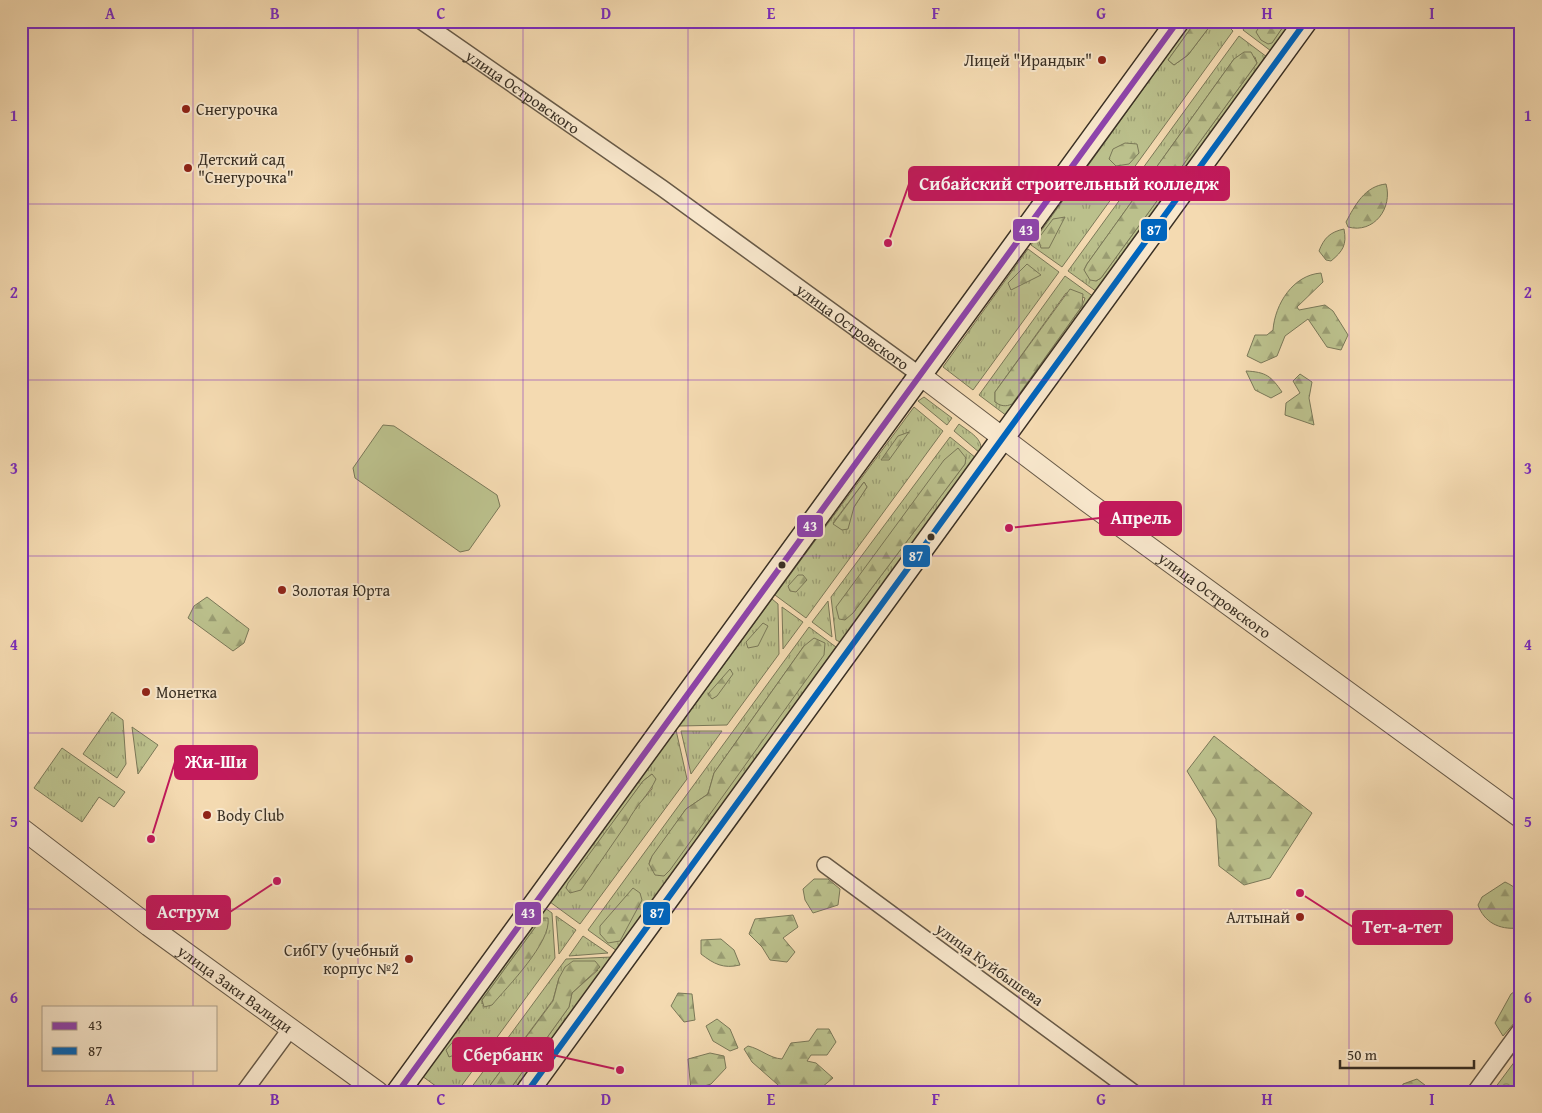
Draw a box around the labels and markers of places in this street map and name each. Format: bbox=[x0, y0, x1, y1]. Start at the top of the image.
place label: Лицей "Ирандык" bbox=[964, 48, 1092, 72]
marker: Лицей "Ирандык" bbox=[1096, 54, 1108, 66]
place label: Снегурочка bbox=[196, 97, 278, 121]
marker: Снегурочка bbox=[180, 103, 192, 115]
place label: Детский сад "Снегурочка" bbox=[197, 147, 294, 189]
marker: Детский сад "Снегурочка" bbox=[182, 162, 194, 174]
callout: Сибайский строительный колледж bbox=[909, 167, 1229, 200]
callout: Апрель bbox=[1100, 502, 1181, 535]
unlabelled marker bbox=[926, 532, 936, 542]
unlabelled marker bbox=[777, 560, 787, 570]
place label: Золотая Юрта bbox=[292, 578, 390, 602]
marker: Золотая Юрта bbox=[276, 584, 288, 596]
place label: Монетка bbox=[156, 680, 218, 704]
marker: Монетка bbox=[140, 686, 152, 698]
callout: Жи-Ши bbox=[175, 746, 257, 779]
place label: Body Club bbox=[217, 803, 284, 827]
marker: Body Club bbox=[201, 809, 213, 821]
callout: Аструм bbox=[147, 896, 230, 929]
place label: Алтынай bbox=[1226, 905, 1290, 929]
marker: Алтынай bbox=[1294, 911, 1306, 923]
callout: Тет-а-тет bbox=[1353, 911, 1452, 944]
place label: СибГУ (учебный корпус №2 bbox=[284, 938, 399, 980]
marker: СибГУ (учебный корпус №2 bbox=[403, 953, 415, 965]
callout: Сбербанк bbox=[453, 1038, 553, 1071]

